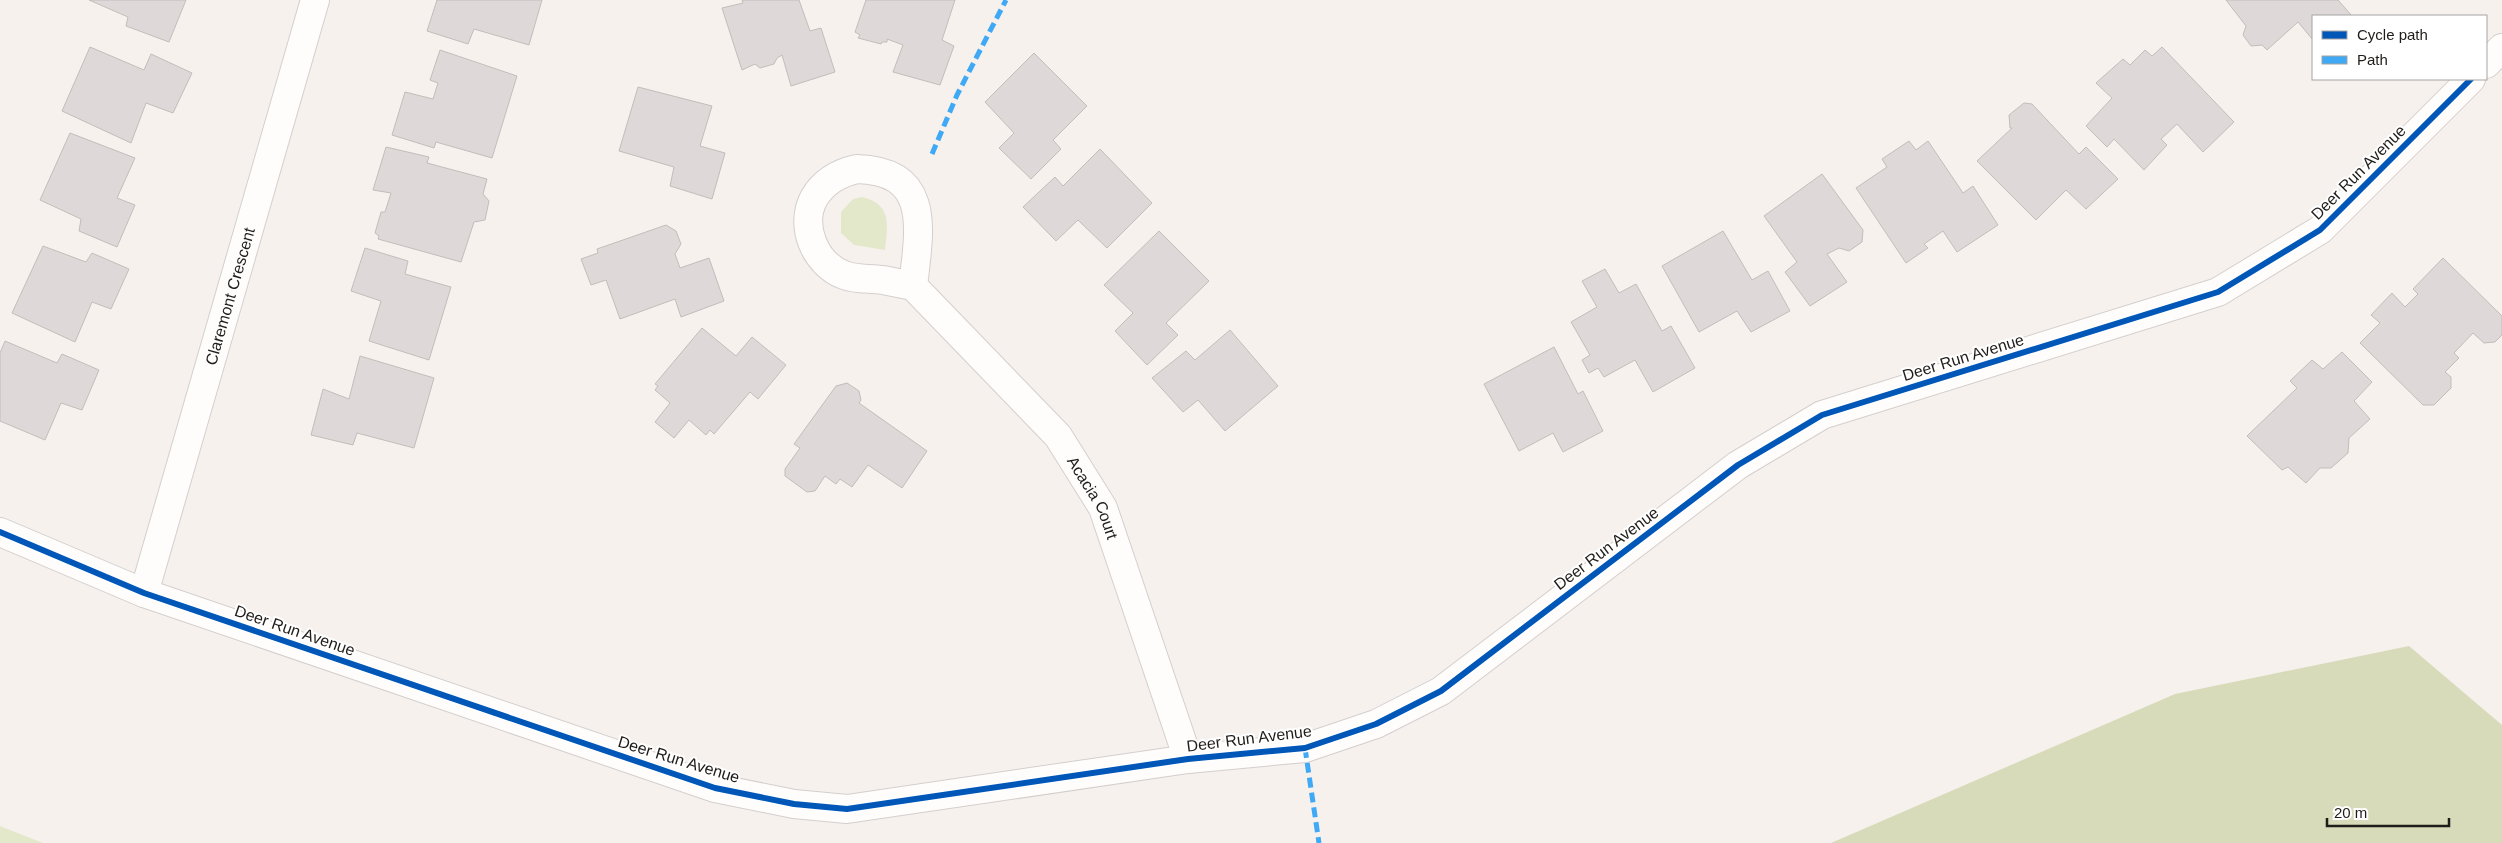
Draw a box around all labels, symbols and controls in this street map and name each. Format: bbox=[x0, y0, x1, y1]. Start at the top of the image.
legend bbox=[2312, 15, 2487, 80]
text: Cycle path bbox=[2357, 26, 2428, 43]
text: Path bbox=[2357, 51, 2388, 68]
street label: Deer Run Avenue bbox=[2308, 122, 2409, 223]
street label: Claremont Crescent bbox=[202, 225, 258, 367]
street label: Deer Run Avenue bbox=[1900, 331, 2026, 384]
street label: Acacia Court bbox=[1064, 453, 1121, 542]
street label: Deer Run Avenue bbox=[1551, 504, 1662, 593]
street label: Deer Run Avenue bbox=[232, 602, 357, 659]
street label: Deer Run Avenue bbox=[1185, 722, 1313, 755]
street label: Deer Run Avenue bbox=[616, 733, 742, 786]
scale bar bbox=[2327, 796, 2450, 828]
text: 20 m bbox=[2334, 804, 2367, 821]

